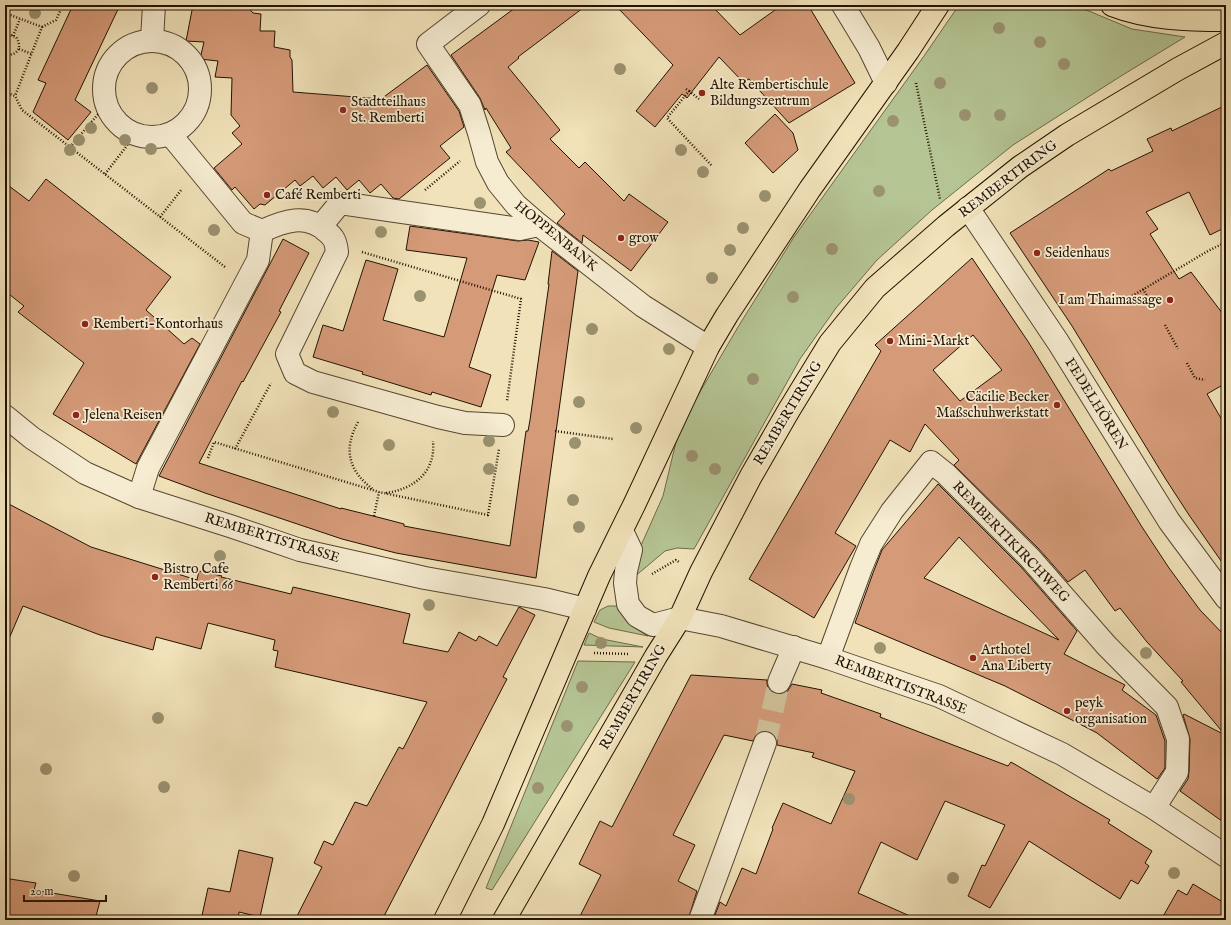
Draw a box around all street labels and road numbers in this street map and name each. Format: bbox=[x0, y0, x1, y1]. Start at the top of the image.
street label: REMBERTIRING bbox=[955, 136, 1061, 222]
street label: HOPPENBANK bbox=[511, 197, 602, 276]
street label: FEDELHÖREN bbox=[1061, 354, 1132, 453]
street label: REMBERTIRING bbox=[750, 357, 827, 468]
street label: REMBERTIKIRCHWEG bbox=[948, 478, 1074, 607]
street label: REMBERTISTRASSE bbox=[202, 509, 342, 567]
street label: REMBERTIRING bbox=[596, 640, 671, 753]
street label: REMBERTISTRASSE bbox=[832, 651, 970, 719]

